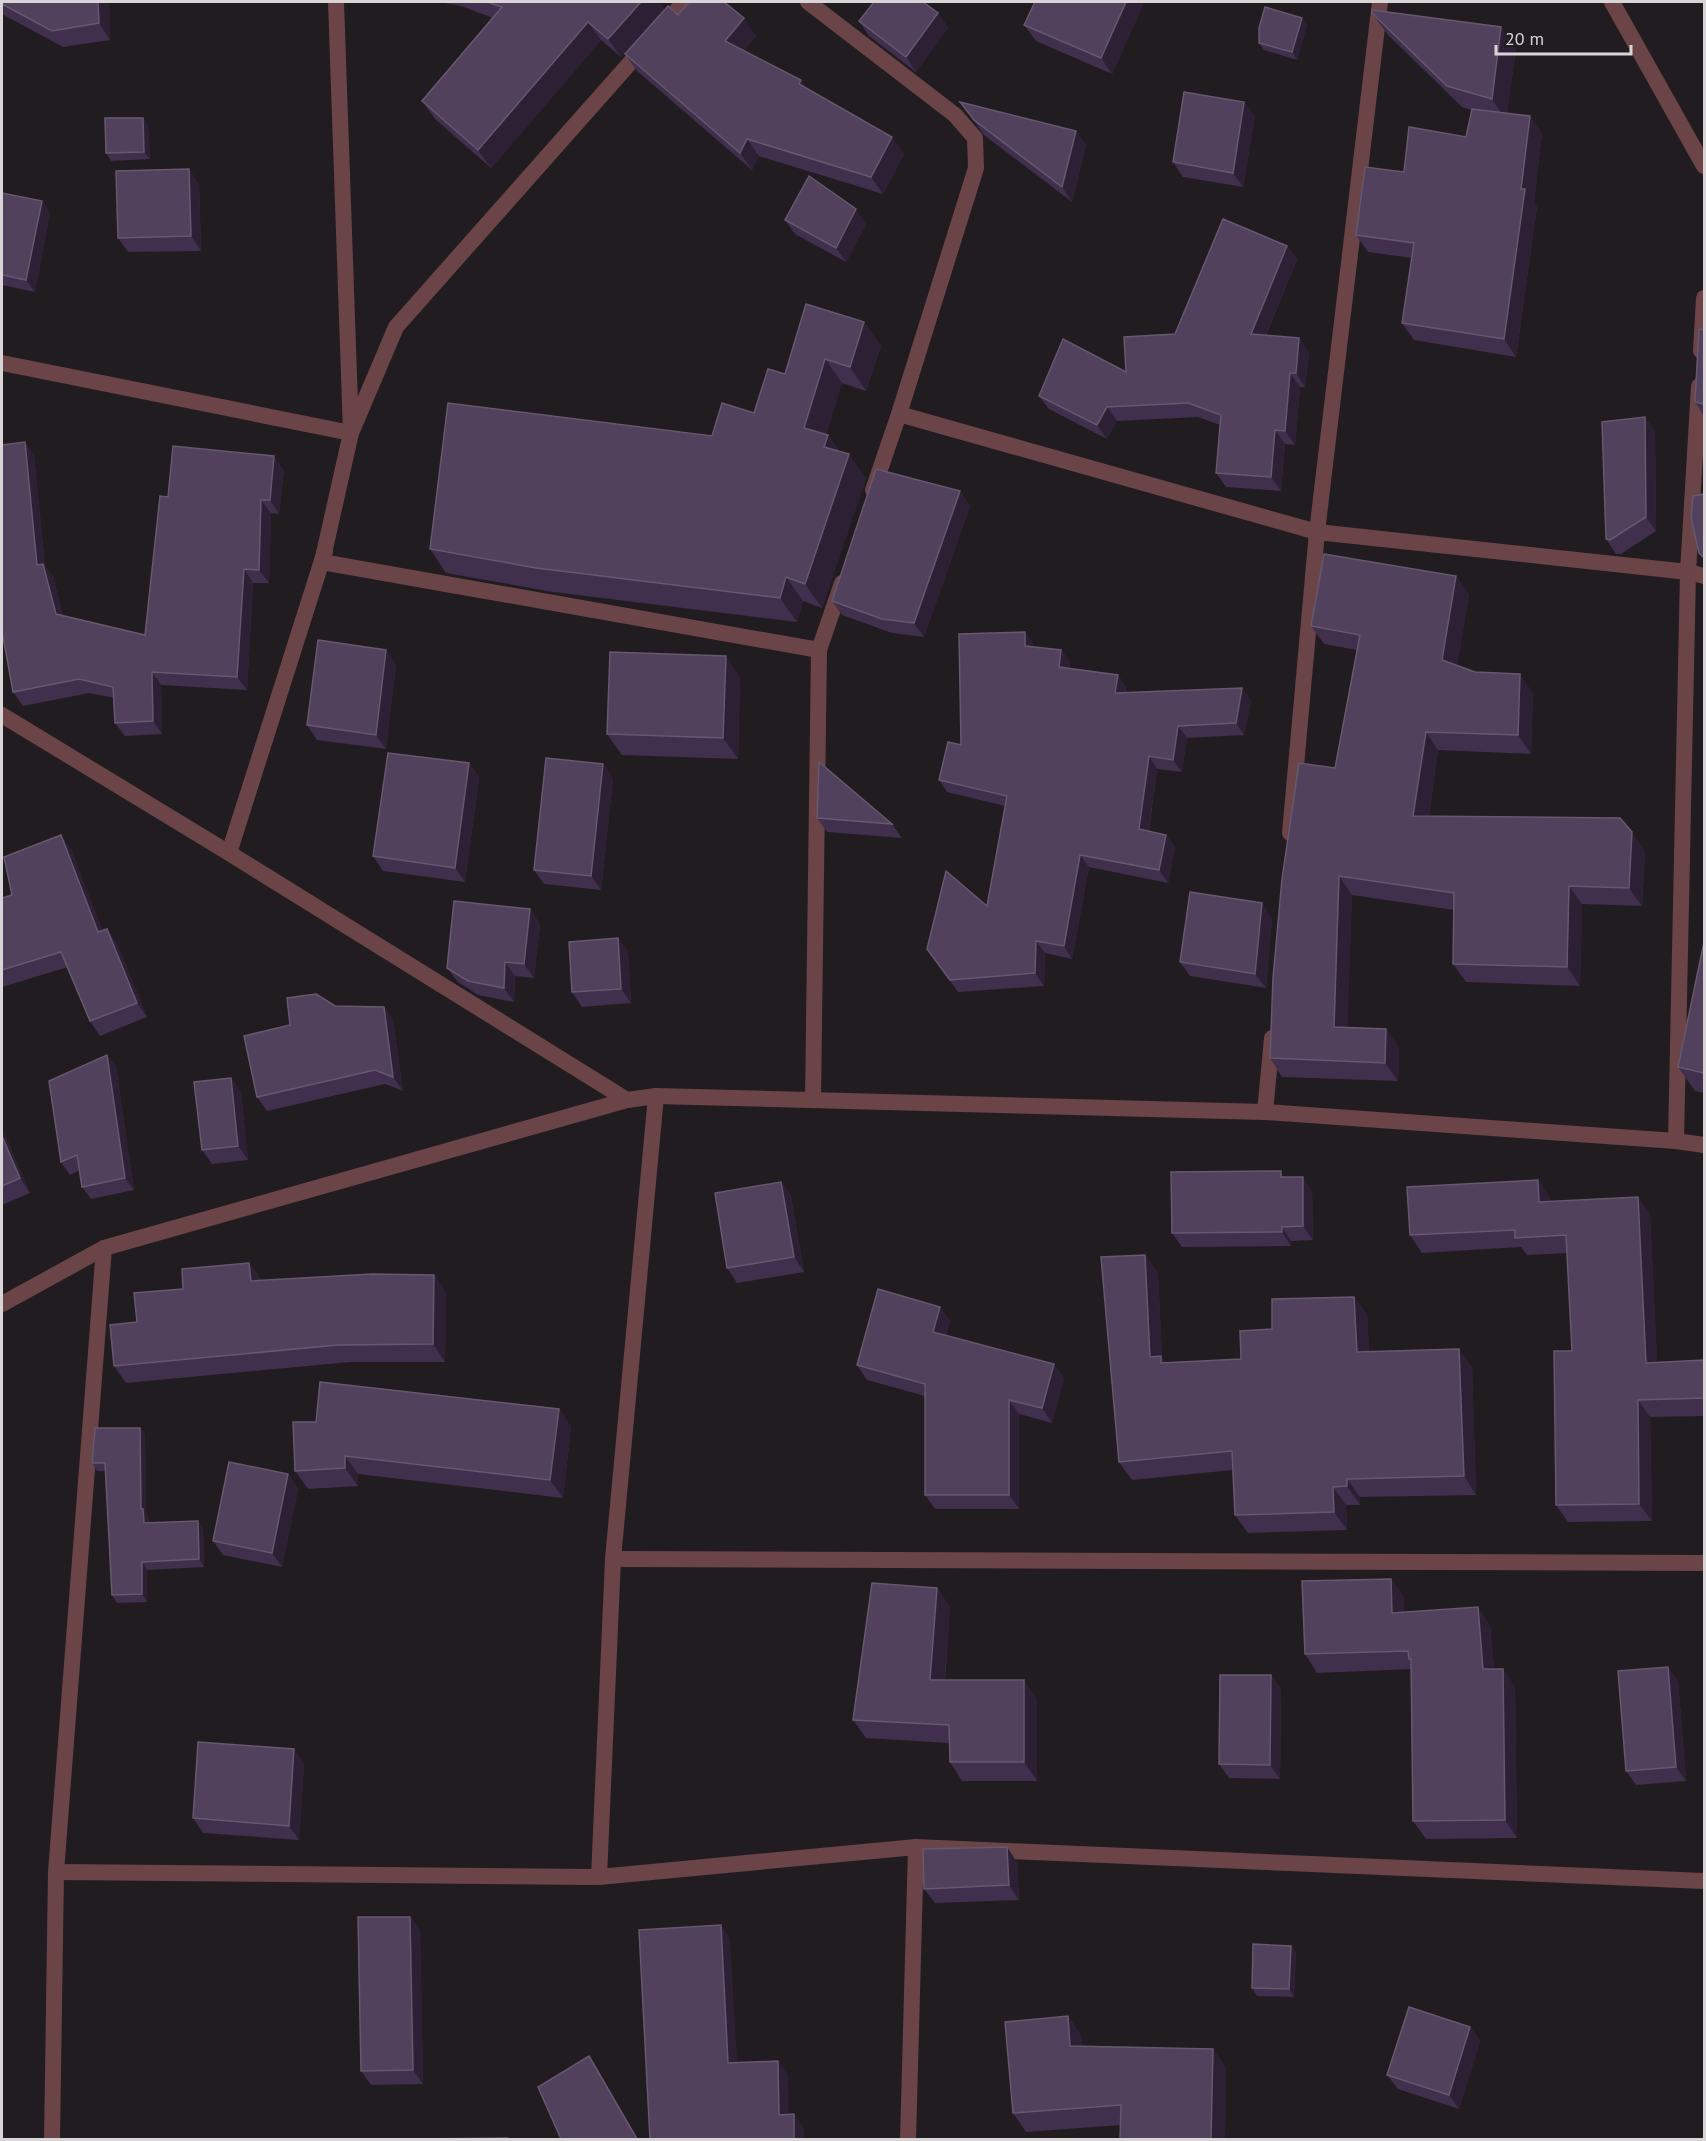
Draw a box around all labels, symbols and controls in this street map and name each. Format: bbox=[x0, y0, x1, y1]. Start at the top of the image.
scale bar bbox=[1496, 18, 1631, 56]
text: 20 m bbox=[1505, 27, 1544, 50]

